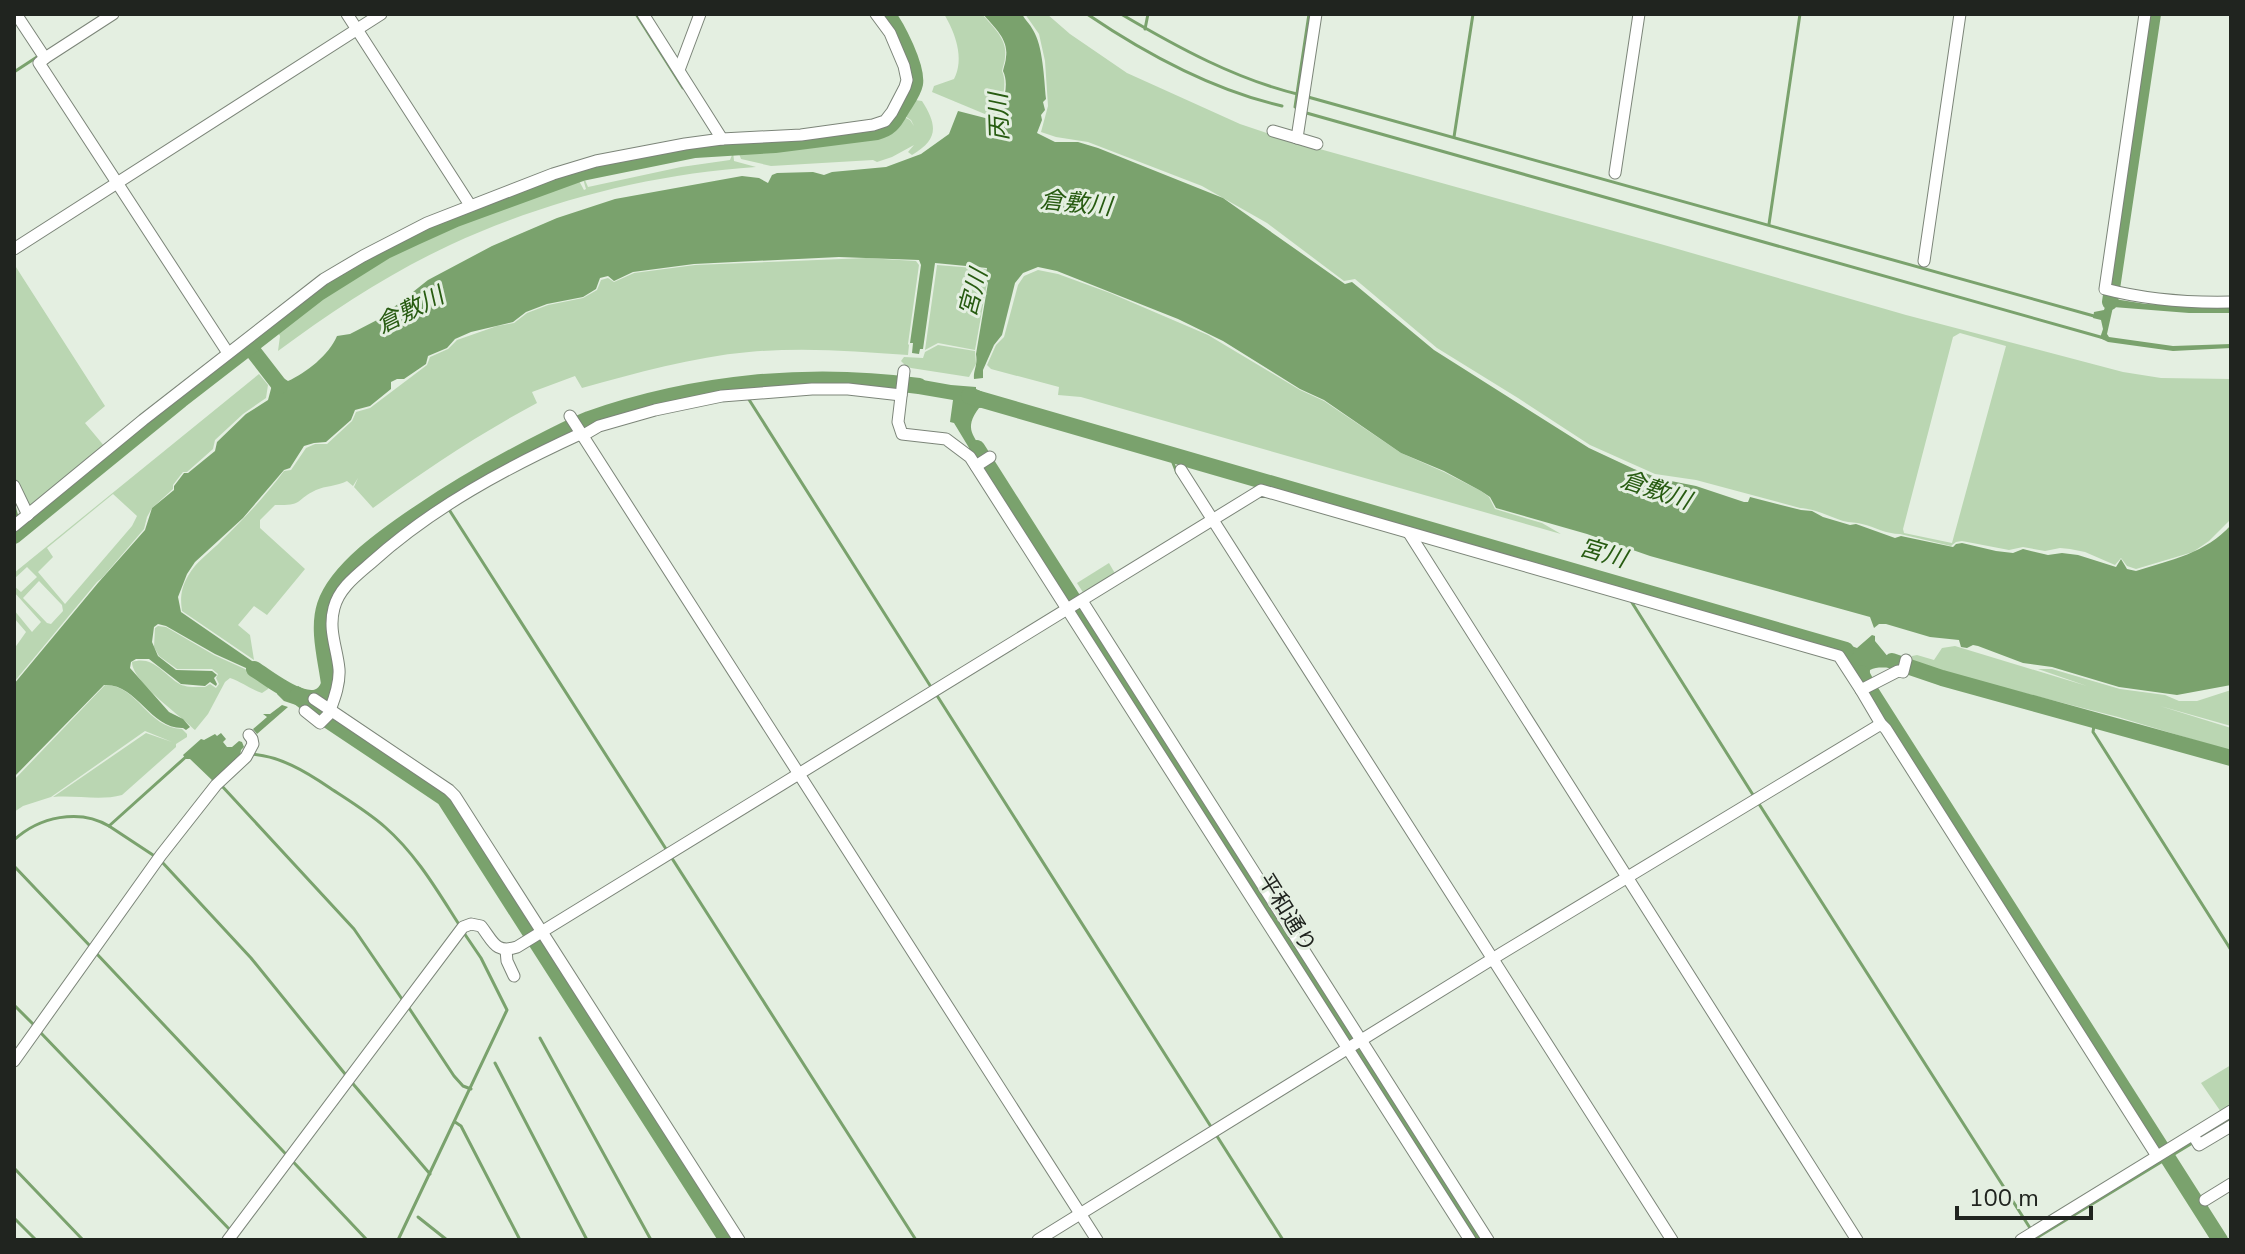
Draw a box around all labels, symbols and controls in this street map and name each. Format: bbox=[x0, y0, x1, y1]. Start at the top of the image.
water label: 丙川 bbox=[982, 89, 1016, 142]
water label: 倉敷川 bbox=[1039, 183, 1116, 223]
water label: 宮川 bbox=[951, 263, 995, 320]
water label: 倉敷川 bbox=[371, 278, 452, 341]
water label: 倉敷川 bbox=[1617, 463, 1698, 518]
water label: 宮川 bbox=[1576, 531, 1633, 576]
street label: 平和通り bbox=[1251, 868, 1323, 958]
scale bar bbox=[1957, 1170, 2091, 1220]
text: 100 m bbox=[1969, 1182, 2039, 1214]

